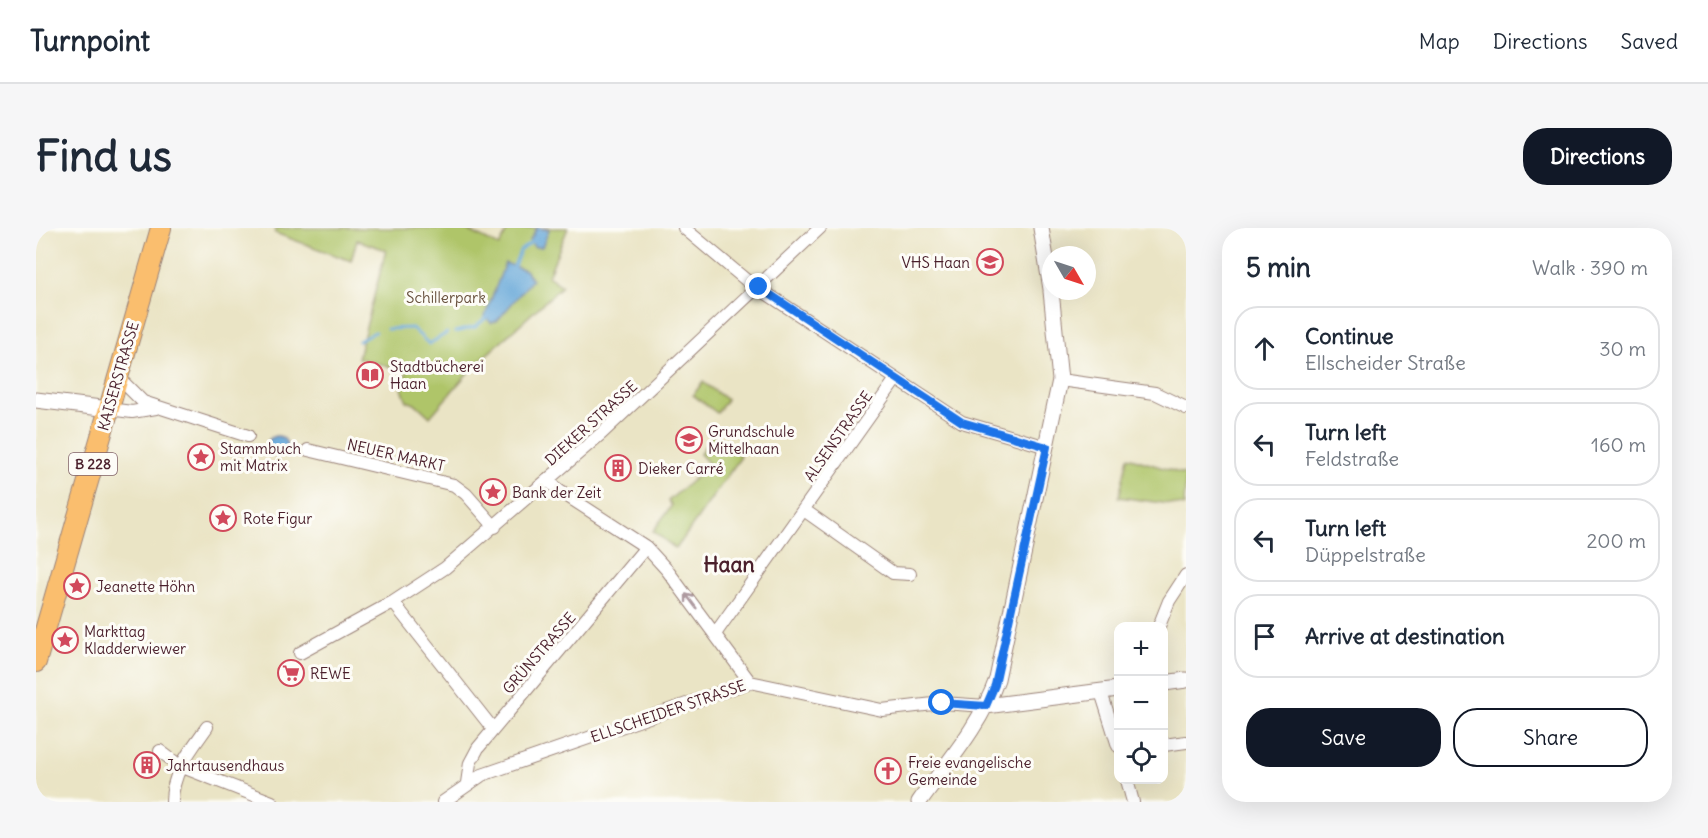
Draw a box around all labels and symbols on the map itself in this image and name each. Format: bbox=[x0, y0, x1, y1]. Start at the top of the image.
north arrow bbox=[1042, 246, 1096, 300]
school or university icon: VHS Haan bbox=[975, 247, 1005, 277]
place label: VHS Haan bbox=[901, 253, 970, 272]
route end bbox=[745, 273, 771, 299]
park label: Schillerpark bbox=[406, 288, 486, 307]
street label: KAISERSTRASSE bbox=[93, 319, 143, 433]
place label: Stadtbücherei Haan bbox=[390, 357, 484, 393]
library icon: Stadtbücherei Haan bbox=[355, 360, 385, 390]
street label: DIEKER STRASSE bbox=[541, 376, 641, 469]
street label: ALSENSTRASSE bbox=[800, 387, 876, 485]
place label: Grundschule Mittelhaan bbox=[708, 422, 794, 458]
school or university icon: Grundschule Mittelhaan bbox=[674, 425, 704, 455]
street label: NEUER MARKT bbox=[345, 435, 447, 476]
place label: Stammbuch mit Matrix bbox=[220, 439, 302, 475]
place icon: Stammbuch mit Matrix bbox=[186, 442, 216, 472]
road number: B 228 bbox=[69, 453, 117, 475]
building icon: Dieker Carré bbox=[603, 453, 633, 483]
place label: Dieker Carré bbox=[638, 459, 724, 478]
place icon: Bank der Zeit bbox=[478, 477, 508, 507]
place label: Bank der Zeit bbox=[512, 483, 601, 502]
place icon: Rote Figur bbox=[208, 503, 238, 533]
place label: Rote Figur bbox=[243, 509, 312, 528]
district label: Haan bbox=[703, 551, 755, 578]
place icon: Jeanette Höhn bbox=[62, 571, 92, 601]
place label: Jeanette Höhn bbox=[96, 577, 195, 596]
one-way arrow bbox=[684, 594, 697, 610]
street label: GRÜNSTRASSE bbox=[498, 608, 580, 698]
place label: Markttag Kladderwiewer bbox=[84, 622, 186, 658]
place icon: Markttag Kladderwiewer bbox=[50, 625, 80, 655]
supermarket icon: REWE bbox=[276, 658, 306, 688]
place label: REWE bbox=[310, 664, 351, 683]
street label: ELLSCHEIDER STRASSE bbox=[588, 675, 748, 746]
route start bbox=[928, 689, 954, 715]
building icon: Jahrtausendhaus bbox=[132, 750, 162, 780]
place label: Freie evangelische Gemeinde bbox=[908, 753, 1032, 789]
place label: Jahrtausendhaus bbox=[166, 756, 285, 775]
church icon: Freie evangelische Gemeinde bbox=[873, 756, 903, 786]

